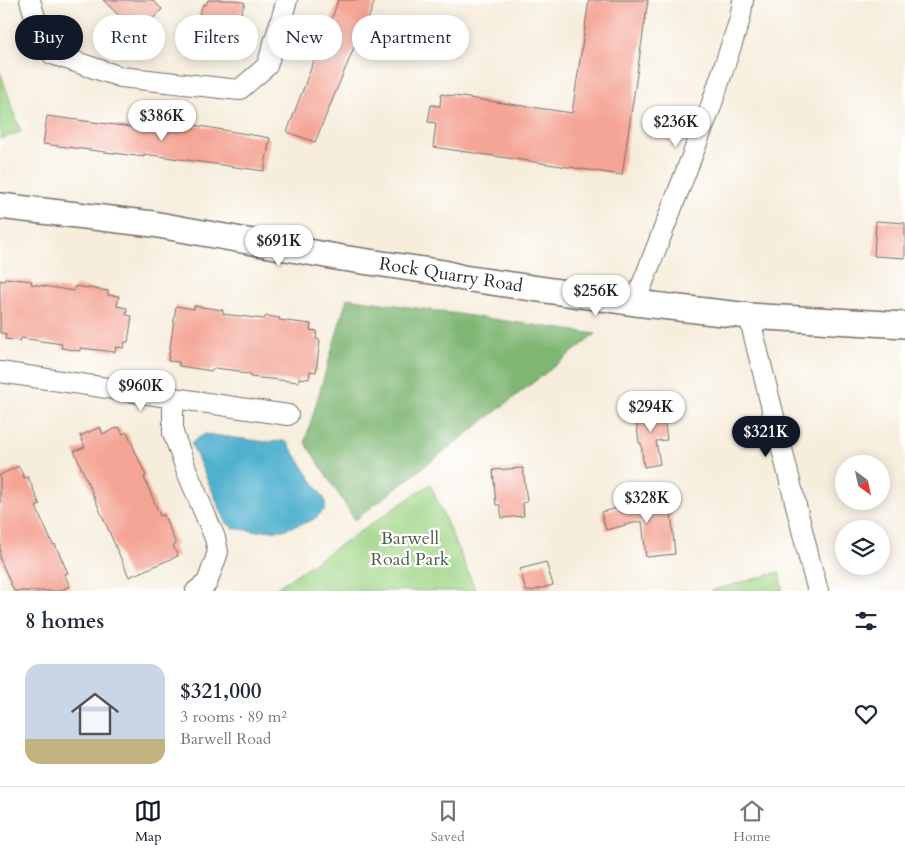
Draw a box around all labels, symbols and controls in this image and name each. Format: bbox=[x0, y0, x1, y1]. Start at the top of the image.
chip: Buy bbox=[15, 15, 83, 60]
chip: Rent bbox=[93, 15, 165, 60]
chip: Filters bbox=[175, 15, 258, 60]
chip: New bbox=[268, 15, 342, 60]
chip: Apartment bbox=[352, 15, 469, 60]
pin: $386K bbox=[127, 100, 197, 142]
text: $386K bbox=[139, 105, 185, 127]
pin: $236K bbox=[641, 106, 711, 148]
text: $236K bbox=[653, 111, 699, 133]
pin: $691K bbox=[244, 224, 314, 267]
text: $691K bbox=[256, 230, 302, 252]
street label: Rock Quarry Road bbox=[377, 251, 525, 299]
pin: $256K bbox=[561, 274, 631, 317]
text: $256K bbox=[573, 280, 619, 302]
pin: $960K bbox=[106, 370, 176, 412]
text: $960K bbox=[118, 375, 164, 397]
pin: $294K bbox=[616, 390, 686, 433]
text: $294K bbox=[628, 396, 674, 418]
pin: $321K bbox=[731, 416, 801, 458]
text: $321K bbox=[743, 421, 789, 443]
north arrow bbox=[835, 455, 890, 510]
map controls bbox=[835, 455, 890, 575]
pin: $328K bbox=[612, 482, 682, 524]
text: $328K bbox=[624, 487, 670, 509]
button: layers bbox=[835, 520, 890, 575]
park label: Barwell Road Park bbox=[370, 526, 450, 572]
text: 8 homes bbox=[25, 607, 104, 636]
icon: filters bbox=[852, 607, 880, 635]
text: $321,000 bbox=[180, 677, 261, 706]
icon: home bbox=[65, 684, 125, 744]
icon: heart bbox=[852, 700, 880, 728]
text: 3 rooms · 89 m² bbox=[180, 706, 287, 728]
text: Barwell Road bbox=[180, 728, 271, 750]
tab: Map bbox=[134, 797, 162, 846]
tab: Saved bbox=[431, 797, 465, 846]
tab: Home bbox=[733, 797, 771, 846]

